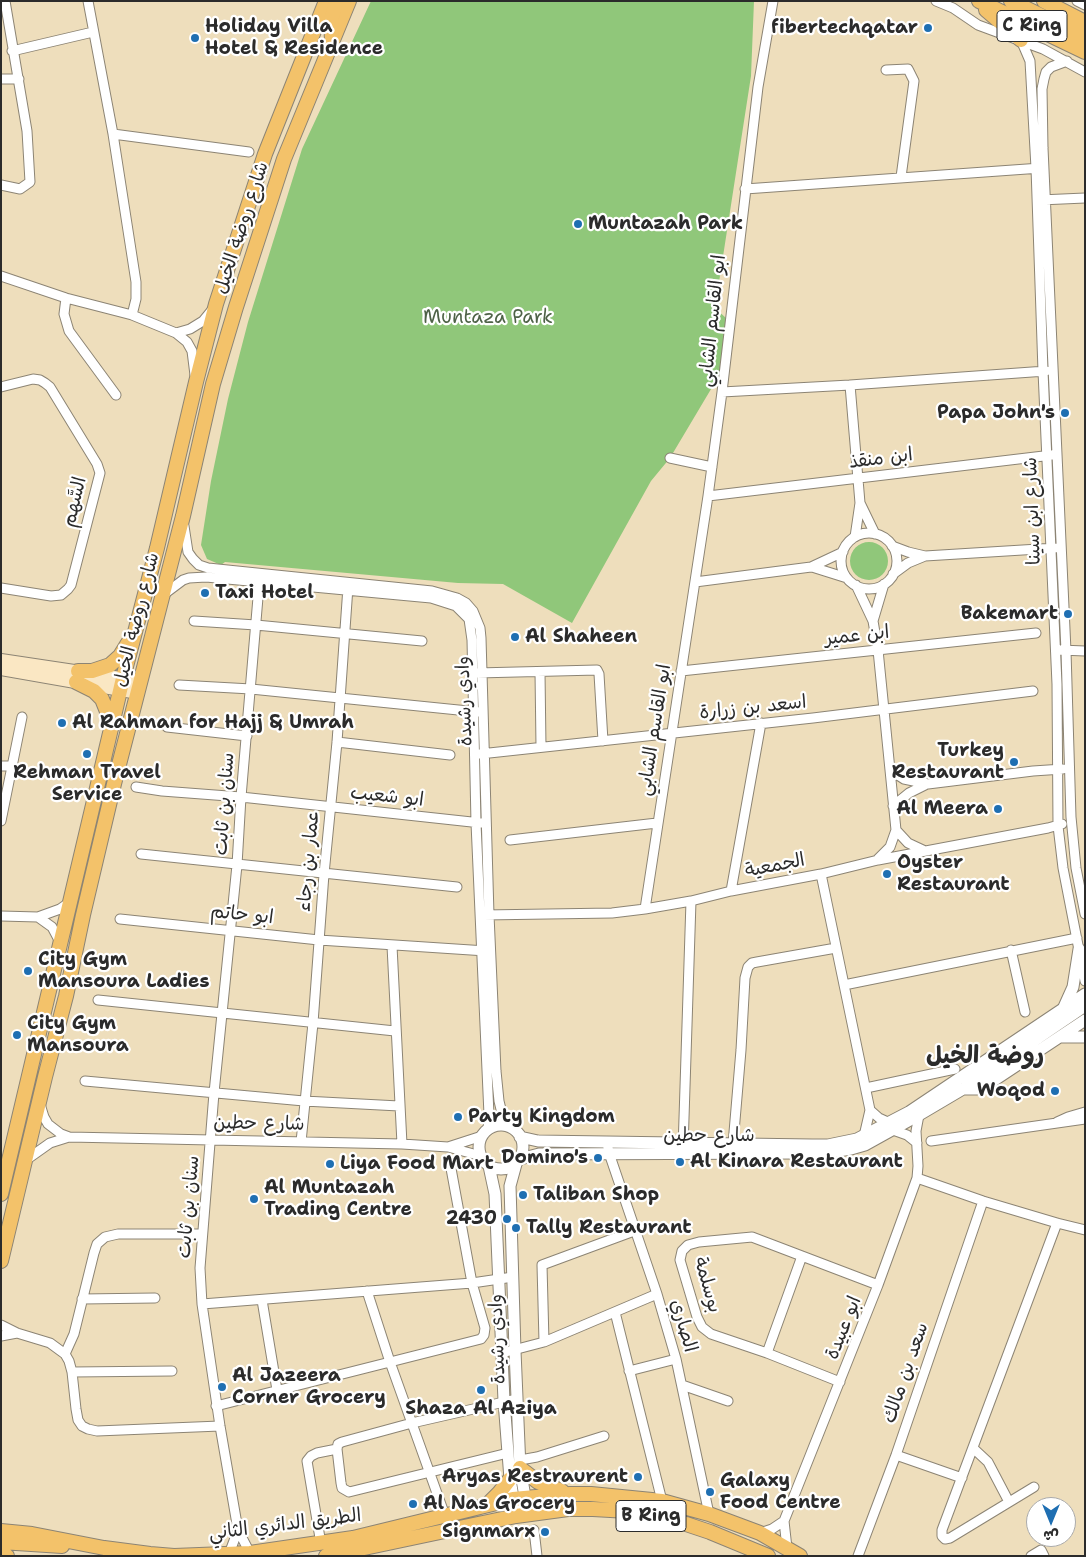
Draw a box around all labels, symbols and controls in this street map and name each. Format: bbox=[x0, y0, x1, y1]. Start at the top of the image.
road number: C Ring bbox=[997, 10, 1067, 42]
place label: Holiday Villa Hotel & Residence bbox=[205, 16, 383, 60]
place label: fibertechqatar bbox=[771, 17, 918, 39]
marker: fibertechqatar bbox=[922, 22, 934, 34]
marker: Holiday Villa Hotel & Residence bbox=[189, 32, 201, 44]
street label: شارع روضة الخيل bbox=[210, 159, 274, 297]
place label: Muntazah Park bbox=[588, 213, 743, 235]
marker: Muntazah Park bbox=[572, 218, 584, 230]
street label: ابو القاسم الشابي bbox=[695, 254, 731, 388]
park label: Muntaza Park bbox=[423, 307, 553, 329]
place label: Papa John's bbox=[937, 402, 1055, 424]
marker: Papa John's bbox=[1059, 407, 1071, 419]
street label: ابن منقذ bbox=[848, 444, 914, 474]
street label: شارع ابن سينا bbox=[1020, 457, 1046, 565]
street label: السَّهم bbox=[58, 475, 92, 529]
street label: شارع روضة الخيل bbox=[109, 550, 165, 690]
place label: Taxi Hotel bbox=[215, 582, 314, 604]
marker: Taxi Hotel bbox=[199, 587, 211, 599]
place label: Bakemart bbox=[961, 603, 1058, 625]
marker: Bakemart bbox=[1062, 608, 1074, 620]
street label: ابن عمير bbox=[823, 621, 891, 651]
place label: Al Shaheen bbox=[525, 626, 637, 648]
marker: Al Shaheen bbox=[509, 631, 521, 643]
street label: وادي رشيدة bbox=[452, 655, 478, 747]
street label: ابو القاسم الشابي bbox=[633, 663, 677, 797]
street label: اسعد بن زرارة bbox=[698, 691, 808, 725]
place label: Al Rahman for Hajj & Umrah bbox=[72, 712, 354, 734]
marker: Al Rahman for Hajj & Umrah bbox=[56, 717, 68, 729]
place label: Turkey Restaurant bbox=[891, 740, 1004, 784]
marker: Rehman Travel Service bbox=[81, 748, 93, 760]
street label: سنان بن ثابت bbox=[210, 752, 240, 856]
marker: Turkey Restaurant bbox=[1008, 756, 1020, 768]
place label: Rehman Travel Service bbox=[13, 762, 161, 806]
street label: ابو شعيب bbox=[349, 782, 425, 812]
place label: Al Meera bbox=[896, 798, 988, 820]
marker: Al Meera bbox=[992, 803, 1004, 815]
street label: عمار بن رجاء bbox=[293, 809, 325, 913]
street label: الجمعية bbox=[743, 849, 807, 883]
place label: Oyster Restaurant bbox=[897, 852, 1010, 896]
marker: Oyster Restaurant bbox=[881, 868, 893, 880]
street label: ابو حاتم bbox=[209, 900, 275, 930]
place label: City Gym Mansoura Ladies bbox=[38, 949, 209, 993]
marker: City Gym Mansoura Ladies bbox=[22, 965, 34, 977]
place label: City Gym Mansoura bbox=[27, 1013, 129, 1057]
marker: City Gym Mansoura bbox=[11, 1029, 23, 1041]
district label: روضة الخيل bbox=[926, 1043, 1044, 1071]
place label: Woqod bbox=[977, 1080, 1045, 1102]
marker: Woqod bbox=[1049, 1085, 1061, 1097]
place label: Party Kingdom bbox=[468, 1106, 615, 1128]
marker: Party Kingdom bbox=[452, 1111, 464, 1123]
street label: شارع حطين bbox=[213, 1112, 305, 1136]
street label: شارع حطين bbox=[663, 1125, 755, 1147]
place label: Domino's bbox=[501, 1147, 588, 1169]
place label: Al Kinara Restaurant bbox=[690, 1151, 903, 1173]
marker: Domino's bbox=[592, 1152, 604, 1164]
place label: Liya Food Mart bbox=[340, 1153, 494, 1175]
street label: سنان بن ثابت bbox=[173, 1155, 205, 1259]
marker: Al Kinara Restaurant bbox=[674, 1156, 686, 1168]
marker: Liya Food Mart bbox=[324, 1158, 336, 1170]
place label: Al Muntazah Trading Centre bbox=[264, 1177, 412, 1221]
place label: Taliban Shop bbox=[533, 1184, 659, 1206]
marker: Taliban Shop bbox=[517, 1189, 529, 1201]
marker: Al Muntazah Trading Centre bbox=[248, 1193, 260, 1205]
place label: 2430 bbox=[446, 1208, 497, 1230]
marker: 2430 bbox=[501, 1213, 513, 1225]
place label: Tally Restaurant bbox=[526, 1217, 692, 1239]
marker: Tally Restaurant bbox=[510, 1222, 522, 1234]
street label: بوسلمة bbox=[688, 1254, 726, 1316]
street label: وادي رشيدة bbox=[485, 1293, 511, 1385]
street label: ابو عبيدة bbox=[821, 1293, 867, 1363]
street label: الصاري bbox=[665, 1297, 701, 1355]
street label: سعد بن مالك bbox=[878, 1320, 934, 1426]
place label: Al Jazeera Corner Grocery bbox=[232, 1365, 386, 1409]
marker: Al Jazeera Corner Grocery bbox=[216, 1381, 228, 1393]
marker: Shaza Al Aziya bbox=[475, 1384, 487, 1396]
place label: Shaza Al Aziya bbox=[405, 1398, 557, 1420]
place label: Aryas Restraurent bbox=[442, 1466, 628, 1488]
place label: Galaxy Food Centre bbox=[720, 1470, 841, 1514]
marker: Aryas Restraurent bbox=[632, 1471, 644, 1483]
marker: Galaxy Food Centre bbox=[704, 1486, 716, 1498]
place label: Al Nas Grocery bbox=[423, 1493, 575, 1515]
north arrow bbox=[1026, 1497, 1076, 1547]
marker: Al Nas Grocery bbox=[407, 1498, 419, 1510]
road number: B Ring bbox=[616, 1500, 686, 1532]
street label: الطريق الدائري الثاني bbox=[207, 1504, 363, 1546]
place label: Signmarx bbox=[442, 1521, 535, 1543]
marker: Signmarx bbox=[539, 1526, 551, 1538]
text: ش bbox=[1043, 1527, 1059, 1545]

